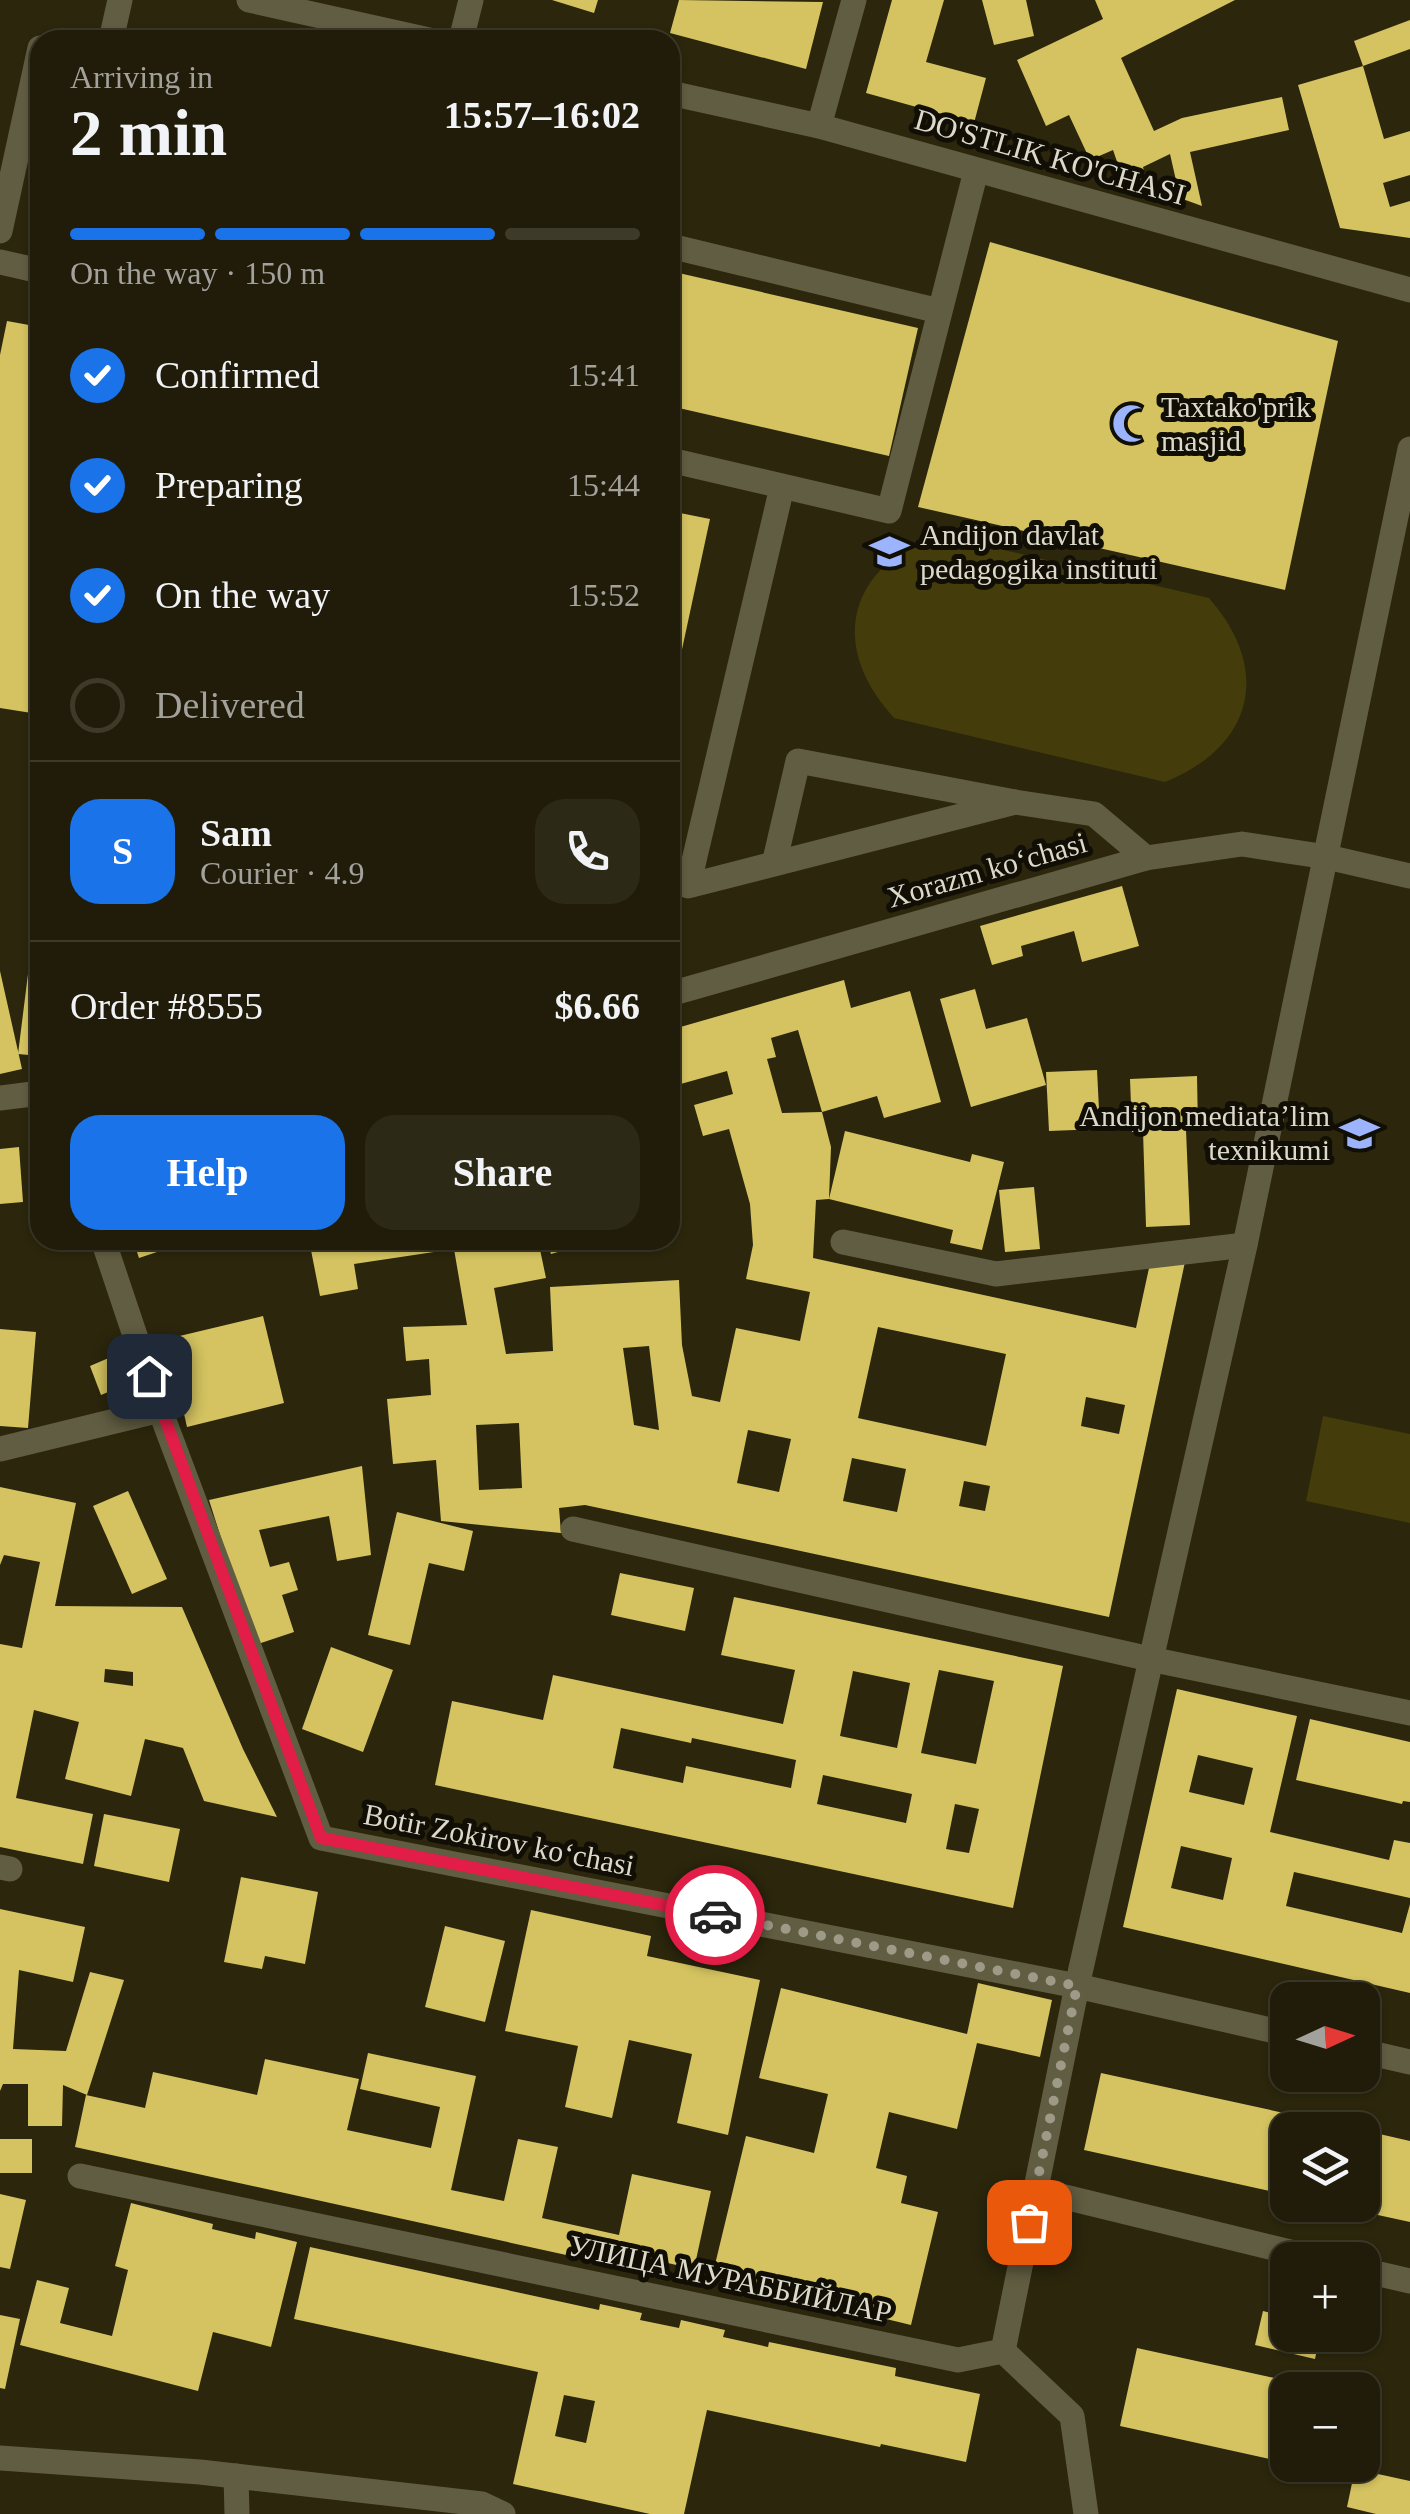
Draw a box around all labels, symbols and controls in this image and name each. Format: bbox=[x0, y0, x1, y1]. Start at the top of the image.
text: Arriving in bbox=[70, 59, 213, 95]
text: 15:57–16:02 bbox=[444, 94, 640, 136]
text: 2 min bbox=[70, 97, 227, 169]
street label: DO'STLIK KO'CHASI bbox=[911, 102, 1189, 211]
text: On the way · 150 m bbox=[70, 255, 325, 291]
icon: check bbox=[70, 348, 125, 403]
text: Confirmed bbox=[155, 354, 320, 396]
text: 15:41 bbox=[567, 357, 640, 393]
place label: Taxtako'prik masjid bbox=[1161, 390, 1311, 457]
mosque icon: Taxtako'prik masjid bbox=[1110, 403, 1152, 445]
icon: check bbox=[70, 458, 125, 513]
text: Preparing bbox=[155, 464, 303, 506]
text: 15:44 bbox=[567, 467, 640, 503]
place label: Andijon davlat pedagogika instituti bbox=[920, 518, 1157, 585]
school or university icon: Andijon davlat pedagogika instituti bbox=[869, 531, 911, 573]
icon: check bbox=[70, 568, 125, 623]
text: On the way bbox=[155, 574, 330, 616]
text: 15:52 bbox=[567, 577, 640, 613]
text: Delivered bbox=[155, 684, 305, 726]
button: phone bbox=[535, 799, 640, 904]
text: Sam bbox=[200, 812, 272, 854]
street label: Xorazm koʻchasi bbox=[883, 825, 1090, 914]
text: S bbox=[112, 830, 133, 872]
text: Courier · 4.9 bbox=[200, 855, 364, 891]
text: Order #8555 bbox=[70, 985, 263, 1027]
text: $6.66 bbox=[555, 985, 640, 1027]
place label: Andijon mediataʼlim texnikumi bbox=[1079, 1099, 1330, 1166]
school or university icon: Andijon mediataʼlim texnikumi bbox=[1339, 1112, 1381, 1154]
button: Help bbox=[70, 1115, 345, 1230]
button: Share bbox=[365, 1115, 640, 1230]
pin bbox=[107, 1334, 192, 1419]
icon: home bbox=[122, 1349, 177, 1404]
street label: Botir Zokirov koʻchasi bbox=[361, 1797, 637, 1882]
courier bbox=[665, 1865, 765, 1965]
icon: car bbox=[688, 1888, 743, 1943]
north arrow bbox=[1270, 1982, 1380, 2092]
map controls bbox=[1270, 1982, 1380, 2482]
button: layers bbox=[1270, 2112, 1380, 2222]
pin bbox=[987, 2180, 1072, 2265]
icon: bag bbox=[1002, 2195, 1057, 2250]
street label: УЛИЦА МУРАББИЙЛАР bbox=[565, 2228, 895, 2329]
button: + bbox=[1270, 2242, 1380, 2352]
button: − bbox=[1270, 2372, 1380, 2482]

